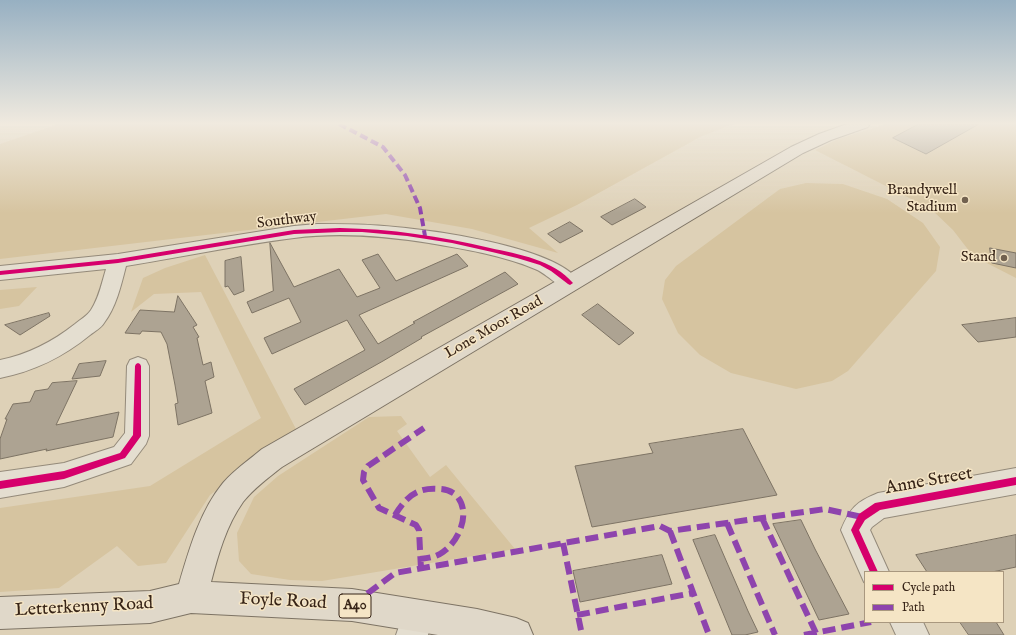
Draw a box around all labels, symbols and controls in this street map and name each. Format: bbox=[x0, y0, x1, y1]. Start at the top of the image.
place label: Brandywell Stadium bbox=[887, 182, 957, 217]
marker: Brandywell Stadium bbox=[960, 195, 970, 205]
street label: Southway bbox=[256, 208, 318, 234]
place label: Stand bbox=[961, 249, 996, 267]
marker: Stand bbox=[999, 253, 1009, 263]
street label: Lone Moor Road bbox=[442, 293, 546, 363]
street label: Anne Street bbox=[884, 464, 974, 500]
legend bbox=[864, 571, 1004, 623]
text: Cycle path bbox=[902, 580, 955, 595]
street label: Foyle Road bbox=[239, 589, 327, 615]
street label: Letterkenny Road bbox=[14, 594, 154, 622]
road number: A40 bbox=[339, 594, 371, 618]
text: Path bbox=[902, 600, 925, 615]

